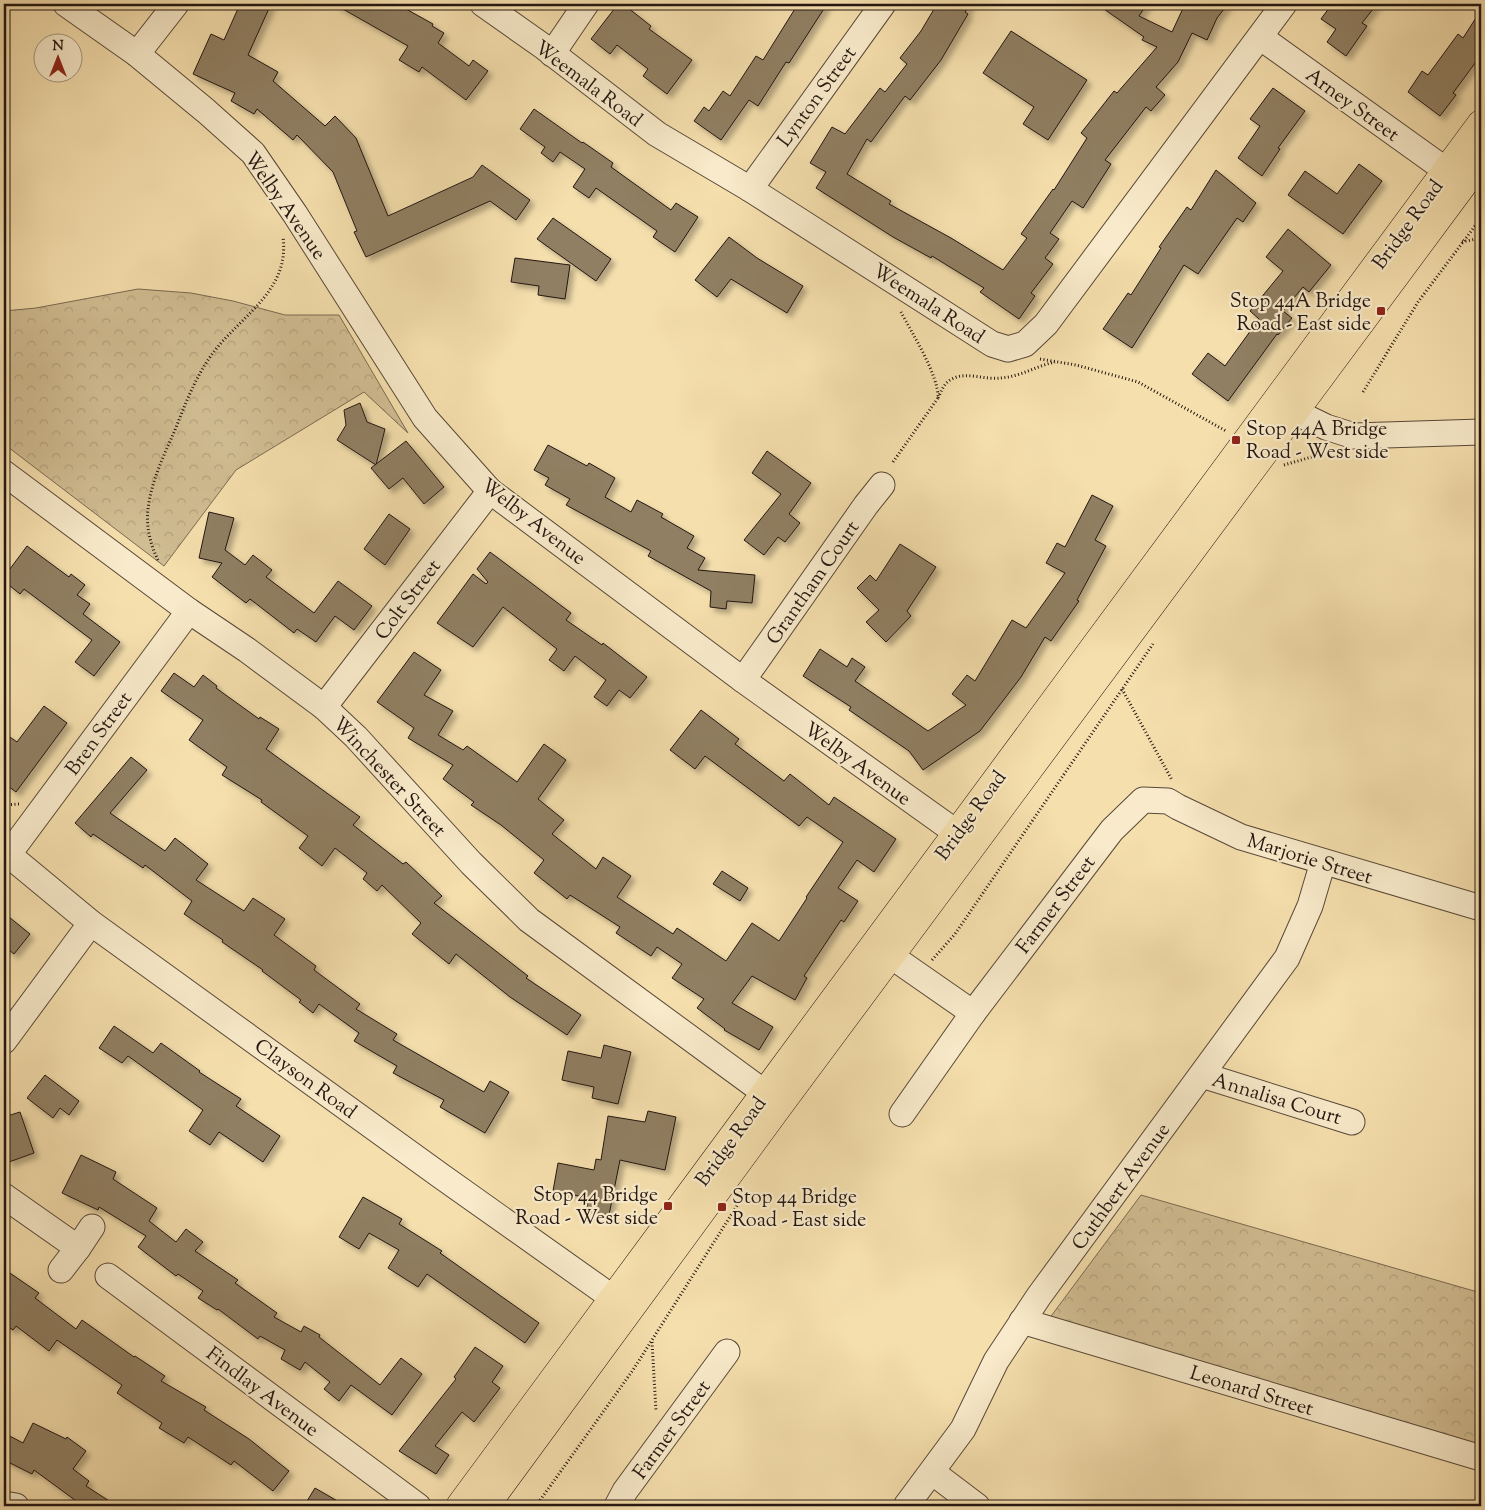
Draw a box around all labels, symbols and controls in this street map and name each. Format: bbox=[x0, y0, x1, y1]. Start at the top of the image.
north arrow bbox=[32, 32, 82, 82]
street label: Weemala Road bbox=[527, 35, 648, 135]
text: N bbox=[52, 37, 64, 57]
street label: Lynton Street bbox=[771, 41, 865, 154]
street label: Arney Street bbox=[1299, 62, 1405, 150]
street label: Welby Avenue bbox=[236, 146, 332, 267]
street label: Bridge Road bbox=[1366, 174, 1452, 276]
street label: Weemala Road bbox=[866, 258, 989, 352]
place label: Stop 44A Bridge Road - East side bbox=[1230, 288, 1371, 340]
marker: Stop 44A Bridge Road - East side bbox=[1375, 305, 1387, 317]
place label: Stop 44A Bridge Road - West side bbox=[1246, 416, 1389, 468]
marker: Stop 44A Bridge Road - West side bbox=[1230, 434, 1242, 446]
street label: Welby Avenue bbox=[474, 473, 591, 573]
street label: Grantham Court bbox=[760, 515, 868, 651]
street label: Colt Street bbox=[369, 554, 449, 647]
street label: Bren Street bbox=[60, 687, 140, 782]
street label: Winchester Street bbox=[325, 711, 452, 845]
street label: Welby Avenue bbox=[797, 716, 916, 814]
street label: Bridge Road bbox=[929, 765, 1015, 867]
street label: Marjorie Street bbox=[1243, 828, 1376, 893]
street label: Farmer Street bbox=[1010, 850, 1104, 961]
street label: Clayson Road bbox=[247, 1033, 362, 1127]
street label: Annalisa Court bbox=[1208, 1067, 1345, 1134]
street label: Bridge Road bbox=[689, 1091, 775, 1193]
street label: Cuthbert Avenue bbox=[1066, 1118, 1178, 1257]
place label: Stop 44 Bridge Road - West side bbox=[515, 1182, 658, 1234]
place label: Stop 44 Bridge Road - East side bbox=[732, 1184, 866, 1236]
marker: Stop 44 Bridge Road - West side bbox=[662, 1200, 674, 1212]
marker: Stop 44 Bridge Road - East side bbox=[716, 1201, 728, 1213]
street label: Findlay Avenue bbox=[199, 1341, 324, 1445]
street label: Leonard Street bbox=[1186, 1360, 1317, 1425]
street label: Farmer Street bbox=[627, 1375, 719, 1486]

